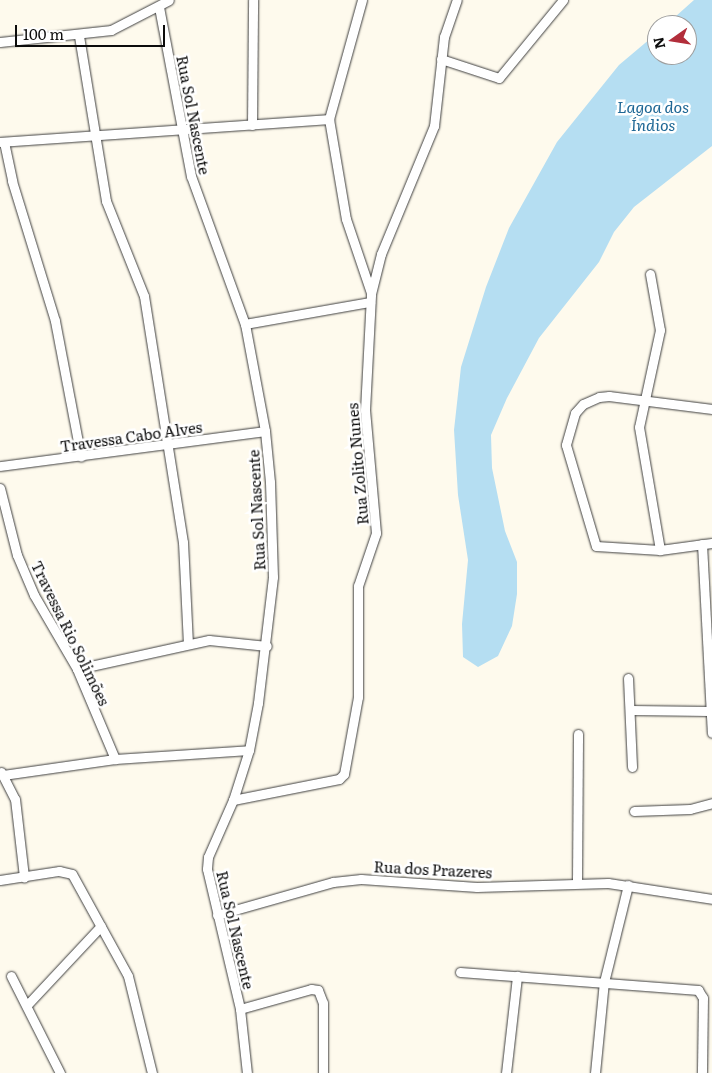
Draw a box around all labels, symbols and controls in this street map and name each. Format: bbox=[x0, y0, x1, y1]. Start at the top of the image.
scale bar bbox=[18, 15, 168, 47]
north arrow bbox=[647, 15, 697, 65]
text: 100 m bbox=[23, 22, 64, 45]
text: N bbox=[647, 35, 669, 51]
street label: Rua Sol Nascente bbox=[174, 54, 214, 176]
water label: Lagoa dos Índios bbox=[617, 96, 689, 134]
street label: Rua Zolito Nunes bbox=[343, 402, 371, 526]
street label: Travessa Cabo Alves bbox=[59, 417, 203, 455]
street label: Rua Sol Nascente bbox=[244, 449, 268, 571]
street label: Travessa Rio Solimões bbox=[28, 558, 114, 708]
street label: Rua dos Prazeres bbox=[373, 857, 493, 881]
street label: Rua Sol Nascente bbox=[214, 869, 258, 991]

